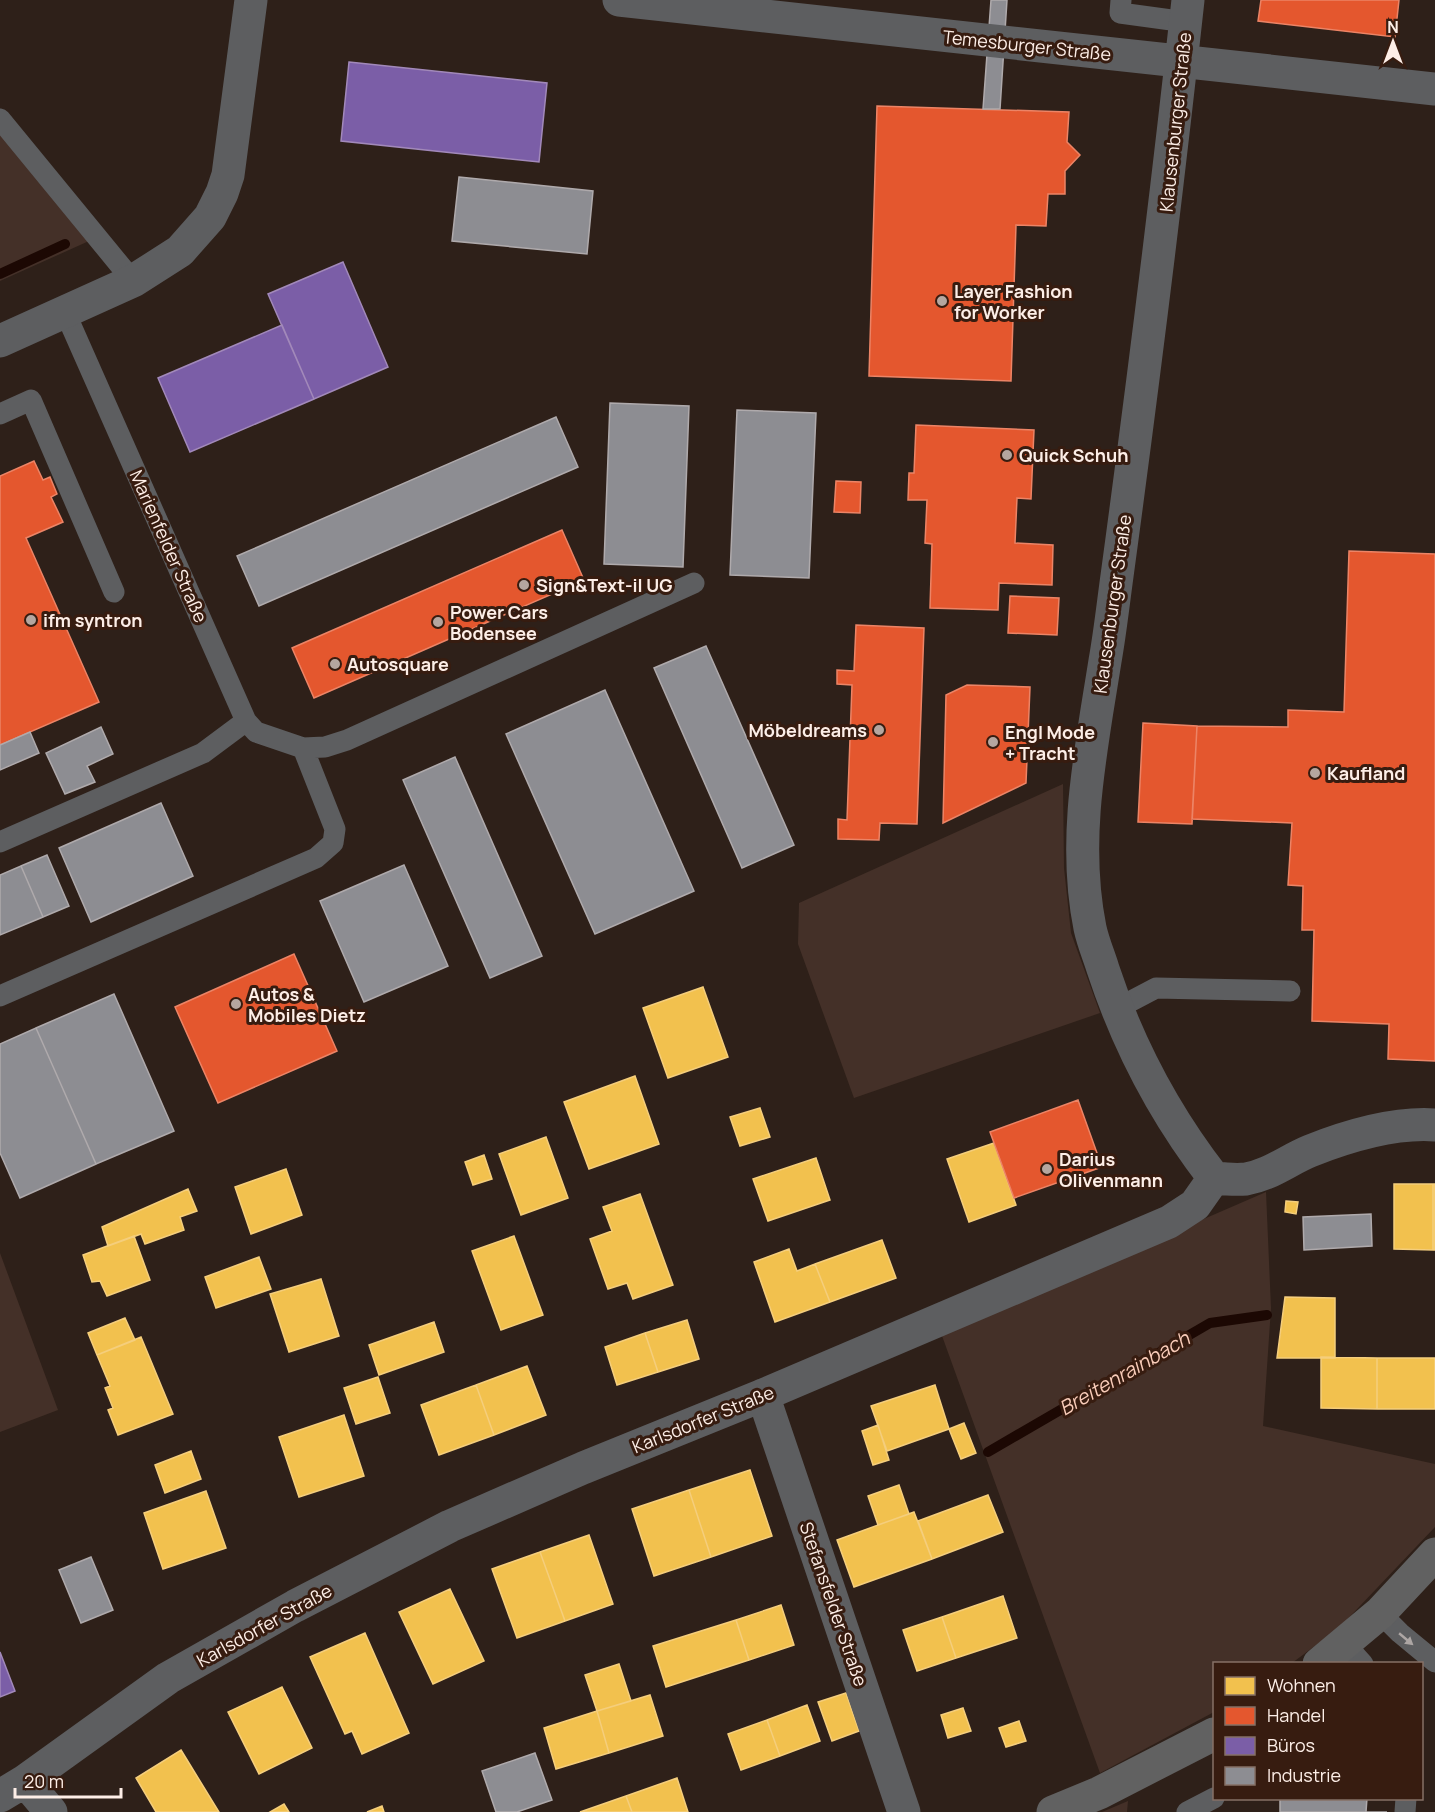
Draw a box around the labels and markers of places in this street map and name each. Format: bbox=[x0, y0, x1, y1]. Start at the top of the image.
place label: Layer Fashion for Worker bbox=[954, 279, 1073, 324]
marker: Layer Fashion for Worker bbox=[935, 294, 949, 308]
place label: Quick Schuh bbox=[1019, 443, 1128, 467]
marker: Quick Schuh bbox=[1000, 448, 1014, 462]
place label: Sign&Text-il UG bbox=[536, 573, 672, 597]
marker: Sign&Text-il UG bbox=[517, 578, 531, 592]
place label: Power Cars Bodensee bbox=[450, 600, 548, 645]
place label: ifm syntron bbox=[43, 608, 143, 632]
marker: ifm syntron bbox=[24, 613, 38, 627]
marker: Power Cars Bodensee bbox=[431, 615, 445, 629]
place label: Autosquare bbox=[347, 652, 449, 676]
marker: Autosquare bbox=[328, 657, 342, 671]
place label: Möbeldreams bbox=[748, 718, 867, 742]
place label: Engl Mode + Tracht bbox=[1005, 720, 1095, 765]
marker: Möbeldreams bbox=[872, 723, 886, 737]
marker: Engl Mode + Tracht bbox=[986, 735, 1000, 749]
place label: Kaufland bbox=[1327, 761, 1405, 785]
marker: Kaufland bbox=[1308, 766, 1322, 780]
place label: Autos & Mobiles Dietz bbox=[248, 982, 366, 1027]
marker: Autos & Mobiles Dietz bbox=[229, 997, 243, 1011]
place label: Darius Olivenmann bbox=[1059, 1147, 1163, 1192]
marker: Darius Olivenmann bbox=[1040, 1162, 1054, 1176]

